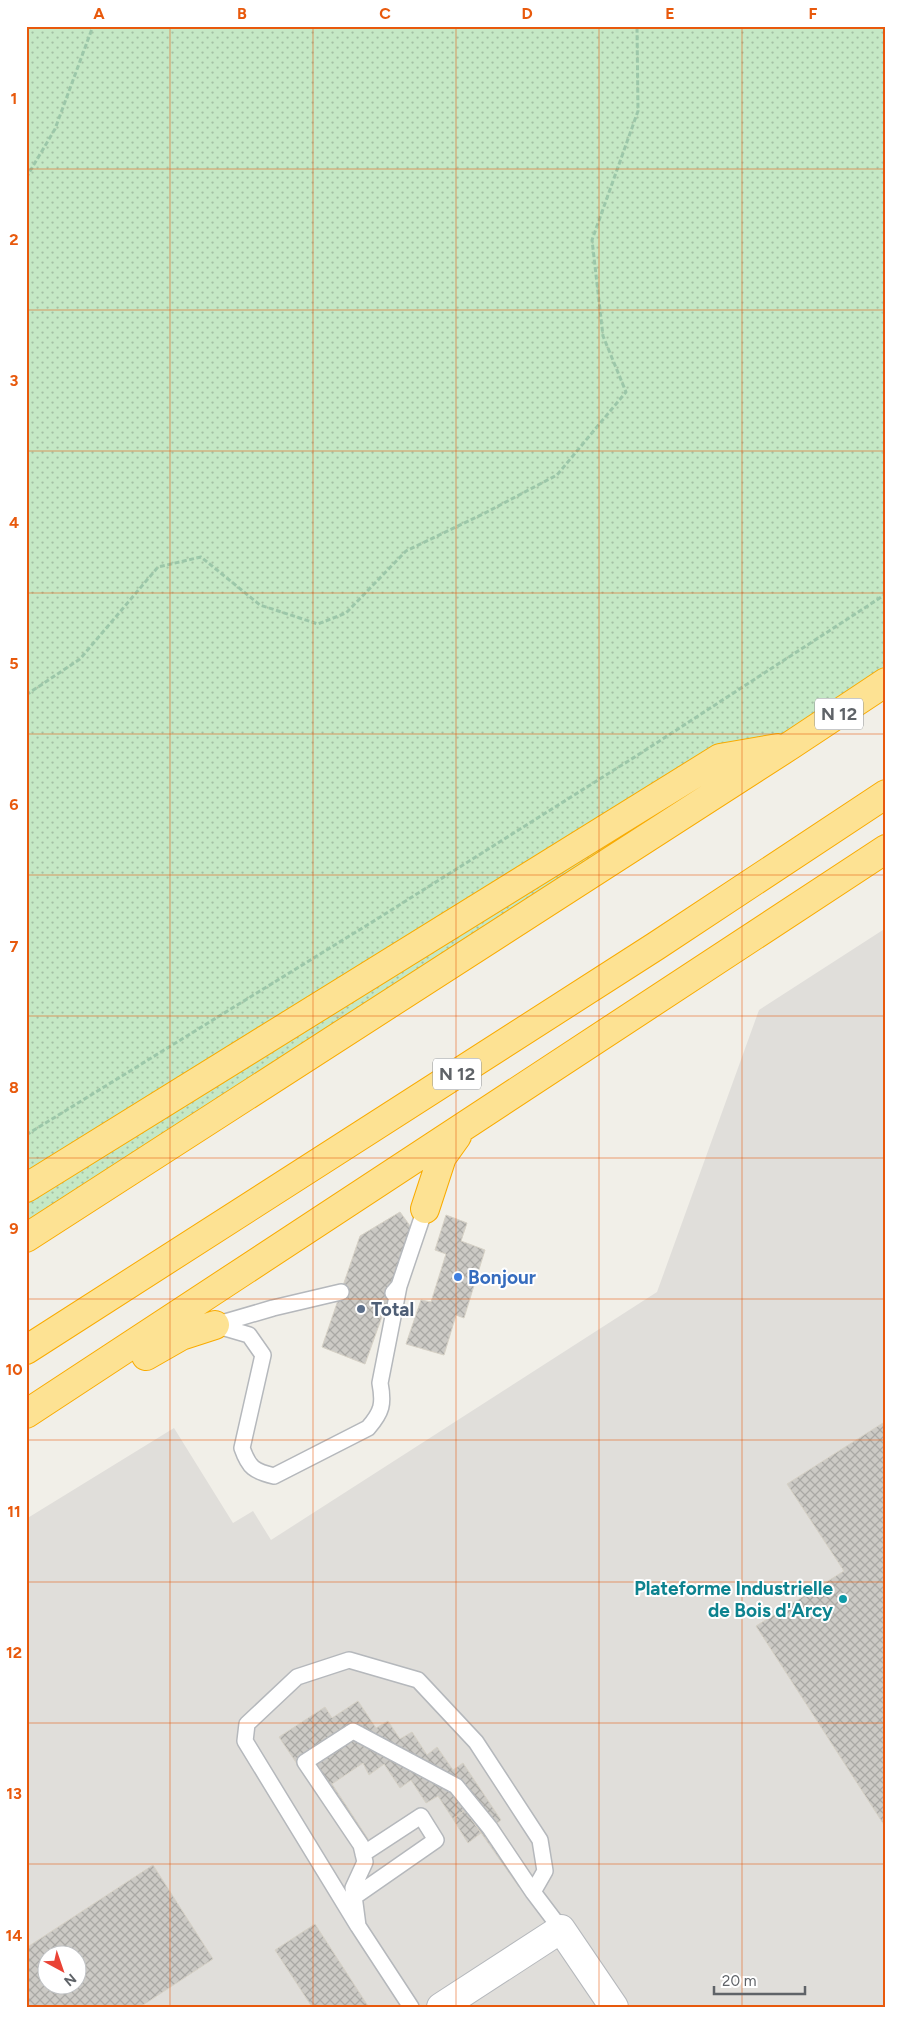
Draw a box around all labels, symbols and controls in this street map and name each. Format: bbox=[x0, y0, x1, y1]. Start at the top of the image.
text: A bbox=[93, 4, 105, 23]
text: B bbox=[237, 4, 247, 23]
text: C bbox=[379, 4, 391, 23]
text: D bbox=[521, 4, 533, 23]
text: E bbox=[665, 4, 675, 23]
text: F bbox=[809, 4, 818, 23]
text: 1 bbox=[11, 89, 17, 108]
text: 2 bbox=[9, 230, 19, 249]
text: 3 bbox=[10, 371, 19, 390]
text: 4 bbox=[9, 513, 19, 532]
text: 5 bbox=[9, 654, 19, 673]
road number: N 12 bbox=[815, 699, 863, 730]
text: 6 bbox=[9, 795, 19, 814]
text: 7 bbox=[10, 937, 19, 956]
road number: N 12 bbox=[433, 1058, 481, 1090]
text: 8 bbox=[9, 1078, 19, 1097]
text: 9 bbox=[9, 1219, 19, 1238]
place label: Bonjour bbox=[468, 1266, 536, 1289]
marker: Bonjour bbox=[452, 1271, 464, 1283]
place label: Total bbox=[371, 1298, 414, 1321]
marker: Total bbox=[355, 1303, 367, 1315]
text: 10 bbox=[5, 1360, 23, 1379]
text: 11 bbox=[7, 1502, 21, 1521]
place label: Plateforme Industrielle de Bois d'Arcy bbox=[634, 1577, 833, 1622]
marker: Plateforme Industrielle de Bois d'Arcy bbox=[837, 1593, 849, 1605]
text: 12 bbox=[6, 1643, 22, 1662]
text: 13 bbox=[6, 1784, 22, 1803]
text: 14 bbox=[6, 1926, 22, 1945]
north arrow bbox=[38, 1946, 88, 1996]
scale bar bbox=[714, 1963, 806, 1995]
text: N bbox=[60, 1970, 80, 1990]
text: 20 m bbox=[722, 1972, 756, 1990]

